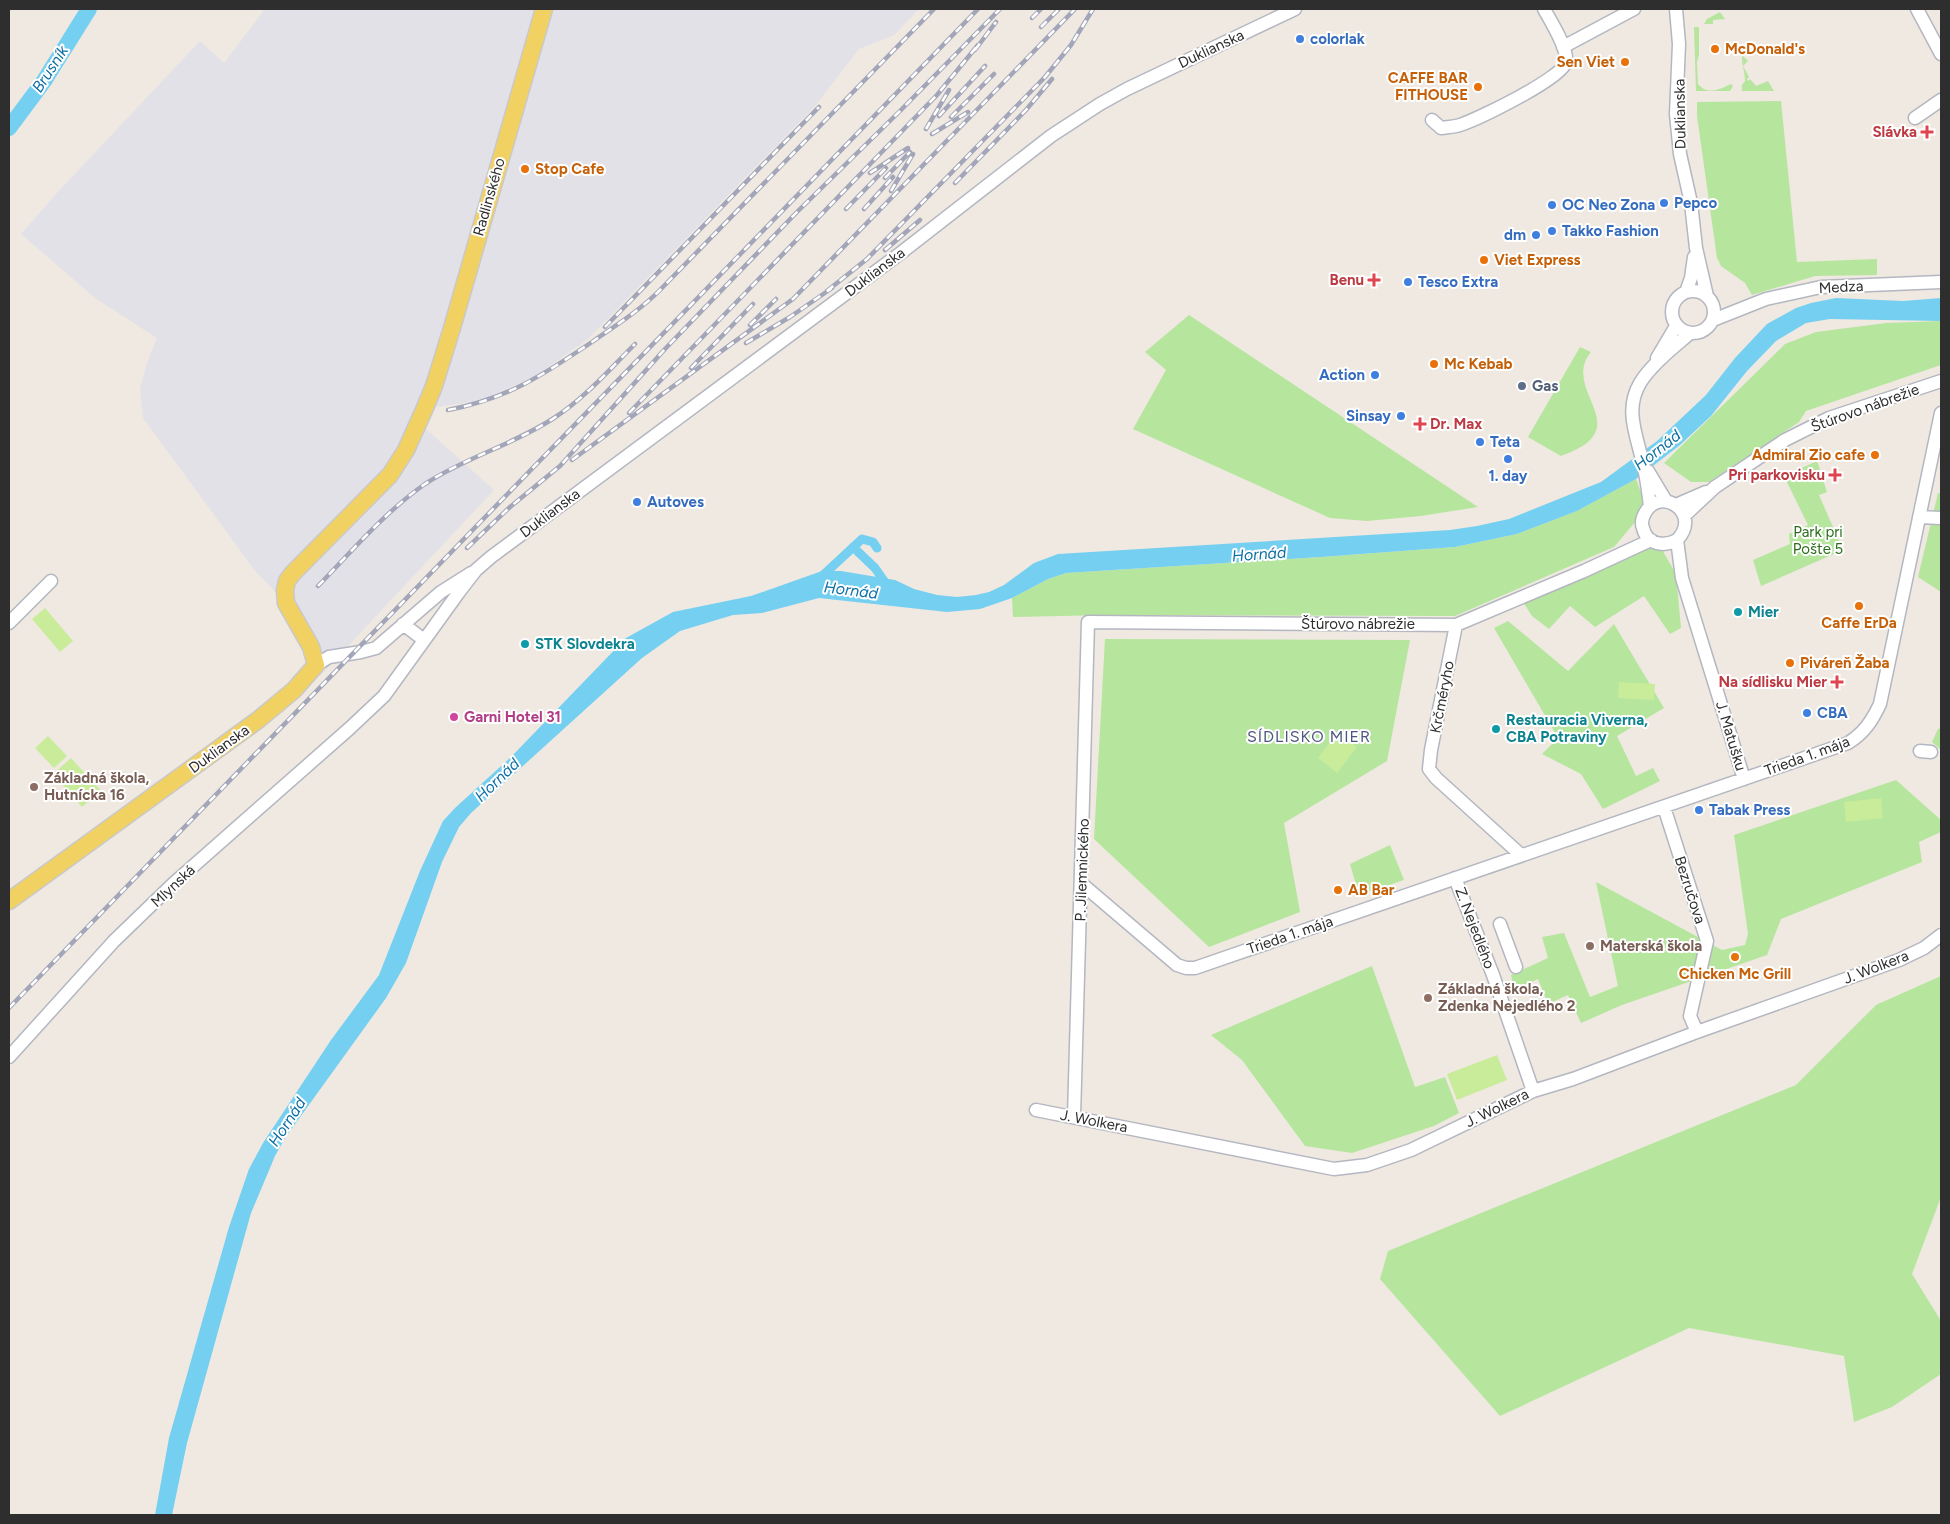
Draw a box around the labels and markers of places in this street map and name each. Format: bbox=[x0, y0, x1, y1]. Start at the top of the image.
place label: colorlak bbox=[1310, 30, 1365, 48]
marker: colorlak bbox=[1294, 33, 1306, 45]
place label: McDonald's bbox=[1725, 40, 1805, 58]
marker: McDonald's bbox=[1709, 43, 1721, 55]
place label: Sen Viet bbox=[1556, 53, 1615, 71]
marker: Sen Viet bbox=[1619, 56, 1631, 68]
place label: CAFFE BAR FITHOUSE bbox=[1388, 69, 1468, 104]
marker: CAFFE BAR FITHOUSE bbox=[1472, 81, 1484, 93]
place label: Slávka bbox=[1872, 123, 1917, 141]
marker: Slávka bbox=[1921, 126, 1933, 138]
place label: Stop Cafe bbox=[535, 160, 605, 178]
marker: Stop Cafe bbox=[519, 163, 531, 175]
place label: Pepco bbox=[1674, 194, 1717, 212]
place label: OC Neo Zona bbox=[1562, 196, 1655, 214]
marker: Pepco bbox=[1658, 197, 1670, 209]
marker: OC Neo Zona bbox=[1546, 199, 1558, 211]
place label: Takko Fashion bbox=[1562, 222, 1659, 240]
marker: Takko Fashion bbox=[1546, 225, 1558, 237]
place label: dm bbox=[1504, 226, 1526, 244]
marker: dm bbox=[1530, 229, 1542, 241]
place label: Viet Express bbox=[1494, 251, 1581, 269]
marker: Viet Express bbox=[1478, 254, 1490, 266]
place label: Benu bbox=[1329, 271, 1364, 289]
place label: Tesco Extra bbox=[1418, 273, 1498, 291]
marker: Benu bbox=[1368, 274, 1380, 286]
marker: Tesco Extra bbox=[1402, 276, 1414, 288]
place label: Mc Kebab bbox=[1444, 355, 1512, 373]
marker: Mc Kebab bbox=[1428, 358, 1440, 370]
place label: Action bbox=[1319, 366, 1365, 384]
marker: Action bbox=[1369, 369, 1381, 381]
place label: Gas bbox=[1532, 377, 1558, 395]
marker: Gas bbox=[1516, 380, 1528, 392]
place label: Sinsay bbox=[1346, 407, 1391, 425]
marker: Sinsay bbox=[1395, 410, 1407, 422]
place label: Dr. Max bbox=[1430, 415, 1482, 433]
marker: Dr. Max bbox=[1414, 418, 1426, 430]
place label: Teta bbox=[1490, 433, 1520, 451]
marker: Teta bbox=[1474, 436, 1486, 448]
place label: Admiral Zio cafe bbox=[1752, 446, 1866, 464]
marker: Admiral Zio cafe bbox=[1869, 449, 1881, 461]
marker: 1. day bbox=[1502, 453, 1514, 465]
place label: Pri parkovisku bbox=[1728, 466, 1825, 484]
place label: 1. day bbox=[1489, 467, 1528, 485]
marker: Pri parkovisku bbox=[1829, 469, 1841, 481]
place label: Autoves bbox=[647, 493, 704, 511]
marker: Autoves bbox=[631, 496, 643, 508]
marker: Caffe ErDa bbox=[1853, 600, 1865, 612]
place label: Mier bbox=[1748, 603, 1779, 621]
marker: Mier bbox=[1732, 606, 1744, 618]
place label: Caffe ErDa bbox=[1821, 614, 1897, 632]
place label: STK Slovdekra bbox=[535, 635, 635, 653]
marker: STK Slovdekra bbox=[519, 638, 531, 650]
place label: Piváreň Žaba bbox=[1800, 654, 1890, 672]
marker: Piváreň Žaba bbox=[1784, 657, 1796, 669]
place label: Na sídlisku Mier bbox=[1718, 673, 1827, 691]
marker: Na sídlisku Mier bbox=[1831, 676, 1843, 688]
place label: CBA bbox=[1817, 704, 1848, 722]
marker: CBA bbox=[1801, 707, 1813, 719]
place label: Garni Hotel 31 bbox=[464, 708, 561, 726]
marker: Garni Hotel 31 bbox=[448, 711, 460, 723]
place label: Restauracia Viverna, CBA Potraviny bbox=[1506, 711, 1648, 746]
marker: Restauracia Viverna, CBA Potraviny bbox=[1490, 723, 1502, 735]
place label: Základná škola, Hutnícka 16 bbox=[44, 769, 149, 804]
marker: Základná škola, Hutnícka 16 bbox=[28, 781, 40, 793]
place label: Tabak Press bbox=[1709, 801, 1790, 819]
marker: Tabak Press bbox=[1693, 804, 1705, 816]
place label: AB Bar bbox=[1348, 881, 1395, 899]
marker: AB Bar bbox=[1332, 884, 1344, 896]
place label: Materská škola bbox=[1600, 937, 1702, 955]
marker: Materská škola bbox=[1584, 940, 1596, 952]
marker: Chicken Mc Grill bbox=[1729, 951, 1741, 963]
place label: Chicken Mc Grill bbox=[1679, 965, 1791, 983]
place label: Základná škola, Zdenka Nejedlého 2 bbox=[1438, 980, 1576, 1015]
marker: Základná škola, Zdenka Nejedlého 2 bbox=[1422, 992, 1434, 1004]

